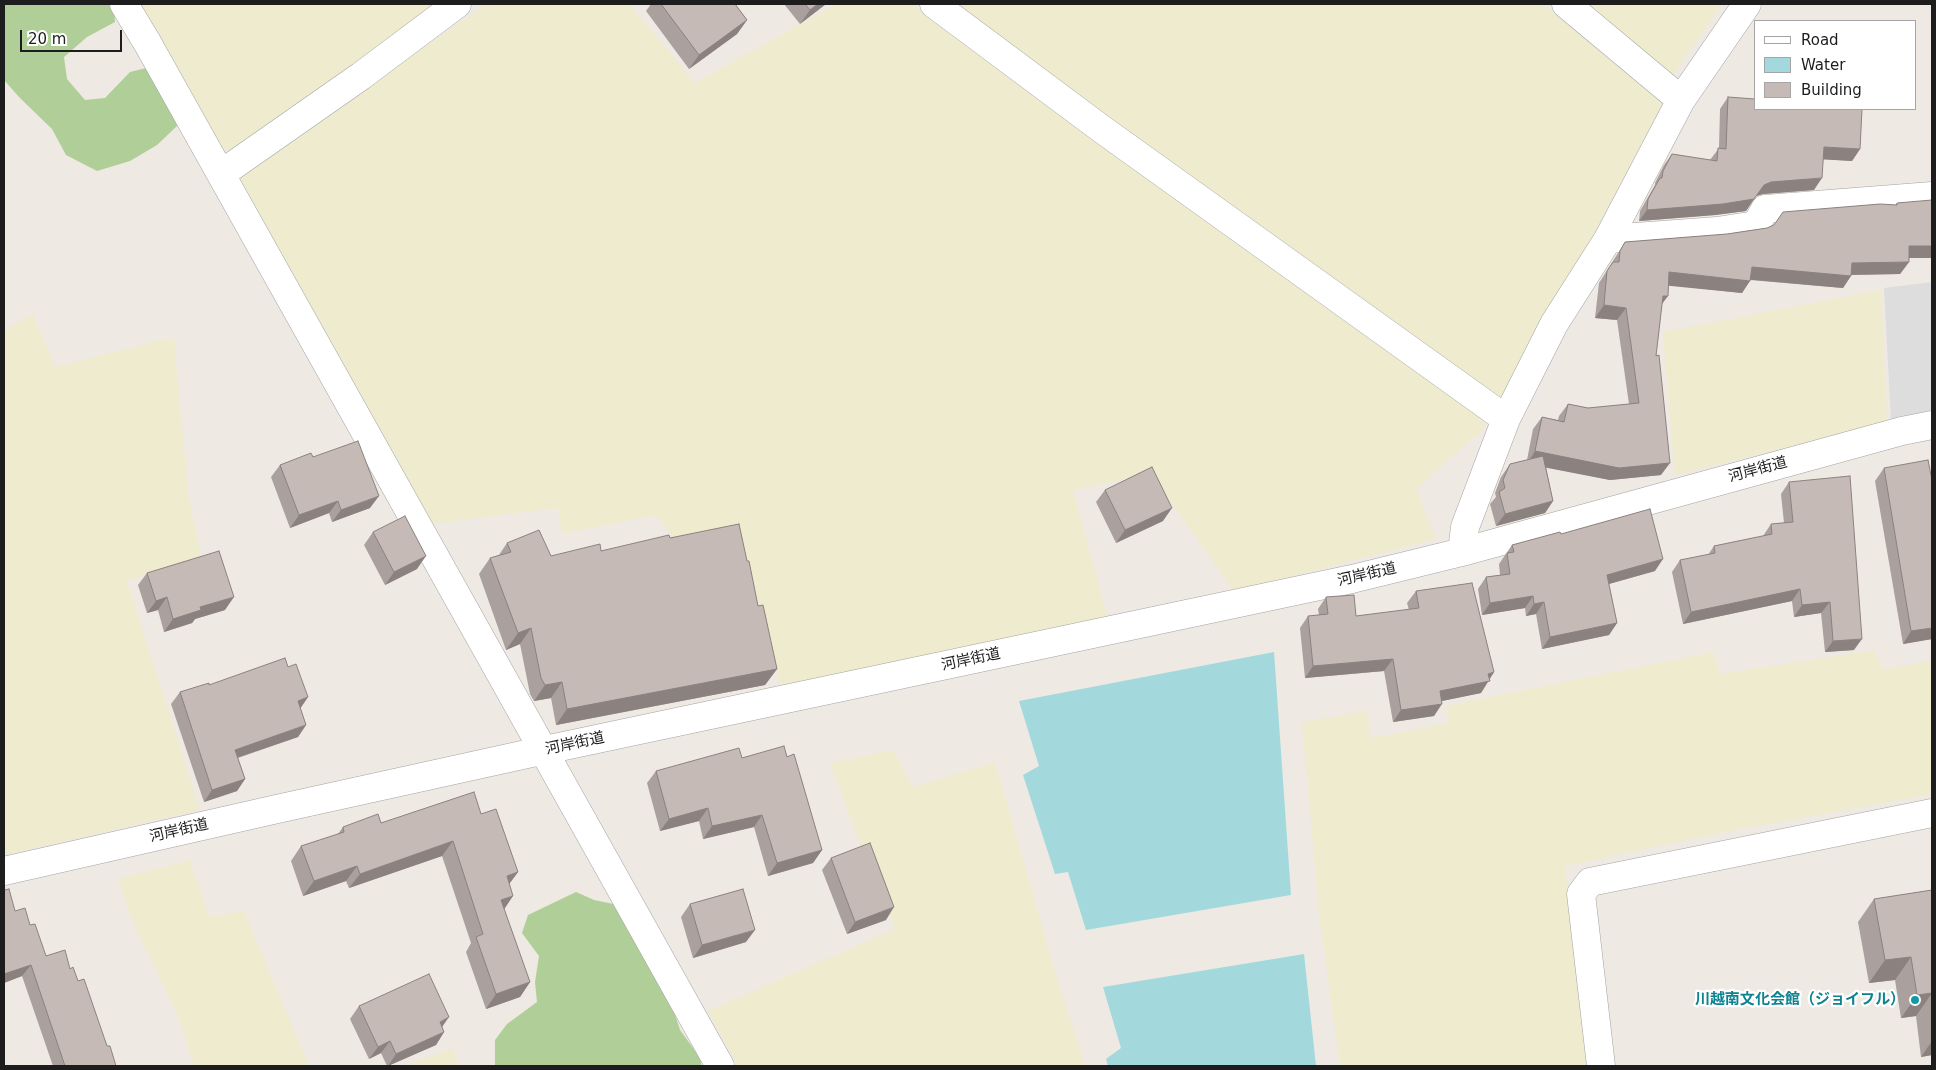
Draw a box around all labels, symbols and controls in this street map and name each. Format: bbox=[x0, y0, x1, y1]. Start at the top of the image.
scale bar bbox=[22, 20, 125, 52]
legend bbox=[1754, 20, 1916, 110]
text: 20 m bbox=[28, 30, 66, 48]
text: Road bbox=[1801, 31, 1839, 49]
text: Water bbox=[1801, 56, 1845, 74]
text: Building bbox=[1801, 81, 1862, 99]
street label: 河岸街道 bbox=[1727, 454, 1789, 486]
street label: 河岸街道 bbox=[1336, 559, 1398, 591]
street label: 河岸街道 bbox=[940, 645, 1002, 675]
street label: 河岸街道 bbox=[544, 729, 606, 759]
street label: 河岸街道 bbox=[148, 815, 210, 847]
place label: 川越南文化会館（ジョイフル） bbox=[1695, 991, 1905, 1009]
marker: 川越南文化会館（ジョイフル） bbox=[1909, 994, 1921, 1006]

